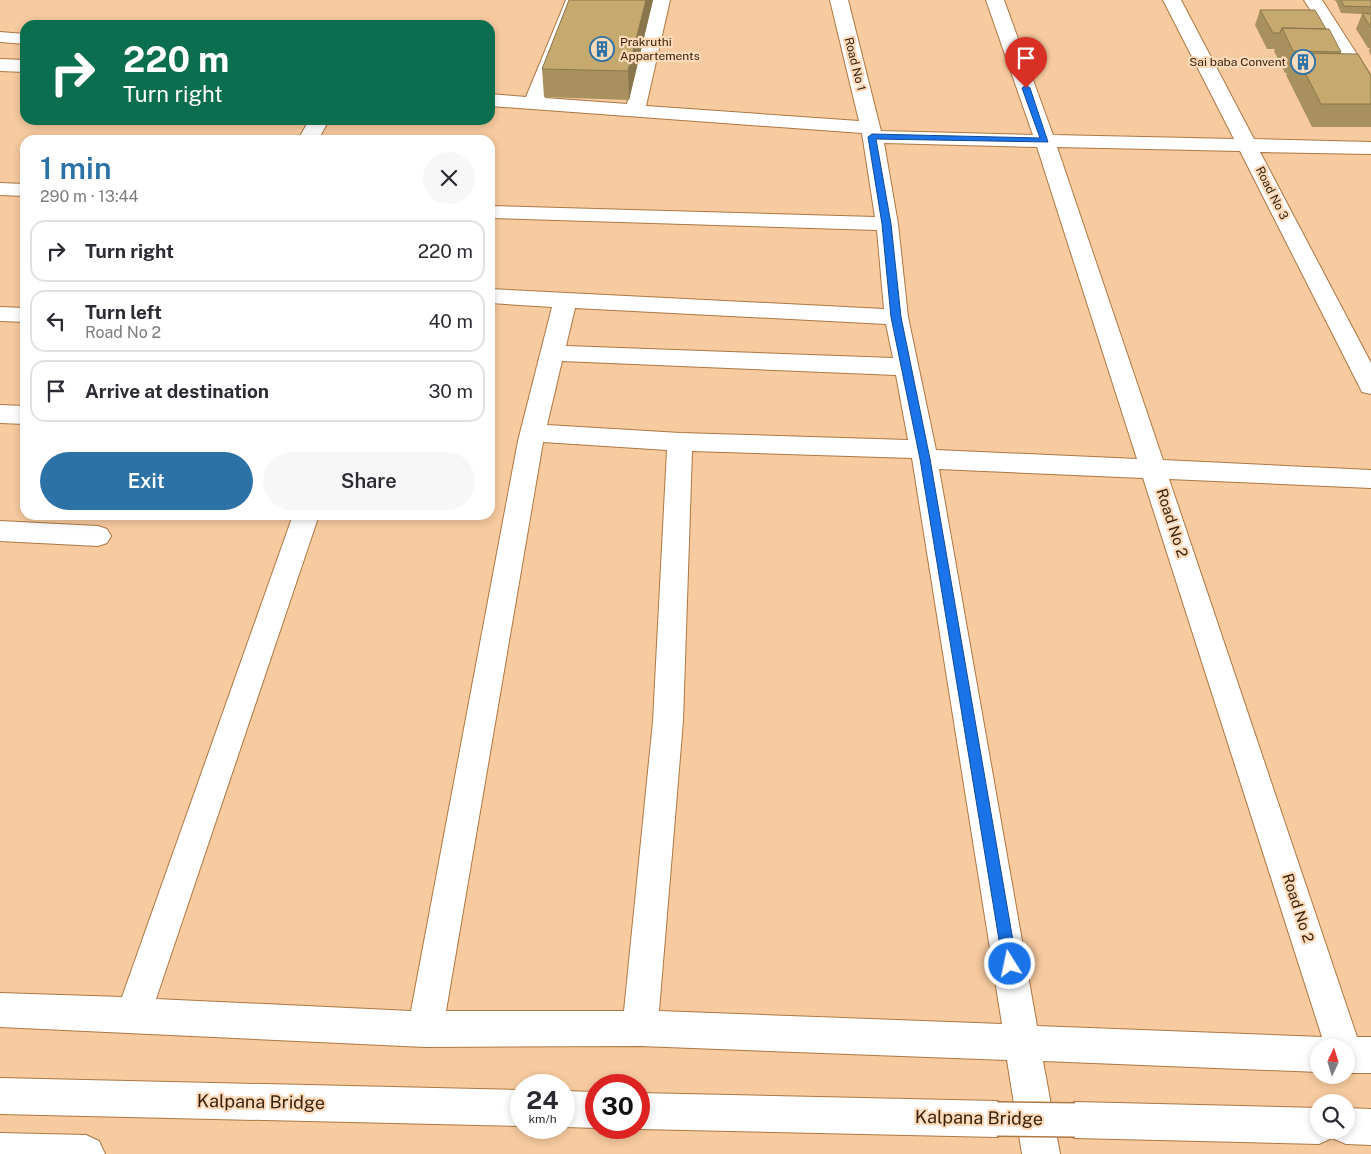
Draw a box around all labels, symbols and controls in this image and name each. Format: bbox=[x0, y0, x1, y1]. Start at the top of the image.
place label: Prakruthi Appartements bbox=[620, 35, 700, 63]
building icon: Prakruthi Appartements bbox=[589, 36, 615, 62]
street label: Road No 1 bbox=[842, 36, 868, 92]
pin bbox=[1005, 37, 1047, 88]
text: 220 m bbox=[123, 39, 229, 80]
icon: right bbox=[40, 40, 105, 105]
icon: arrive bbox=[1012, 44, 1040, 72]
building icon: Sai baba Convent bbox=[1290, 49, 1316, 75]
place label: Sai baba Convent bbox=[1189, 55, 1286, 69]
text: Turn right bbox=[123, 81, 223, 107]
text: 1 min bbox=[40, 150, 111, 186]
button: close bbox=[423, 152, 475, 204]
street label: Road No 3 bbox=[1253, 164, 1291, 222]
text: 290 m · 13:44 bbox=[40, 187, 139, 206]
icon: right bbox=[42, 237, 70, 265]
text: Turn right bbox=[85, 240, 174, 262]
text: 220 m bbox=[418, 240, 473, 262]
text: Turn left bbox=[85, 301, 162, 323]
icon: left bbox=[42, 307, 70, 335]
text: 40 m bbox=[428, 310, 473, 332]
text: Road No 2 bbox=[85, 323, 161, 342]
icon: arrive bbox=[42, 377, 70, 405]
text: Arrive at destination bbox=[85, 380, 269, 402]
text: 30 m bbox=[428, 380, 473, 402]
button: Exit bbox=[40, 452, 253, 510]
button: Share bbox=[263, 452, 475, 510]
street label: Road No 2 bbox=[1153, 486, 1192, 559]
street label: Road No 2 bbox=[1279, 871, 1318, 944]
position arrow bbox=[983, 937, 1035, 989]
north arrow bbox=[1310, 1039, 1355, 1084]
map controls bbox=[1310, 1039, 1355, 1139]
speed limit sign: 30 bbox=[585, 1074, 650, 1139]
text: 24 bbox=[526, 1085, 559, 1115]
street label: Kalpana Bridge bbox=[197, 1090, 325, 1113]
button: search bbox=[1310, 1094, 1355, 1139]
street label: Kalpana Bridge bbox=[915, 1106, 1043, 1129]
text: km/h bbox=[528, 1112, 557, 1126]

